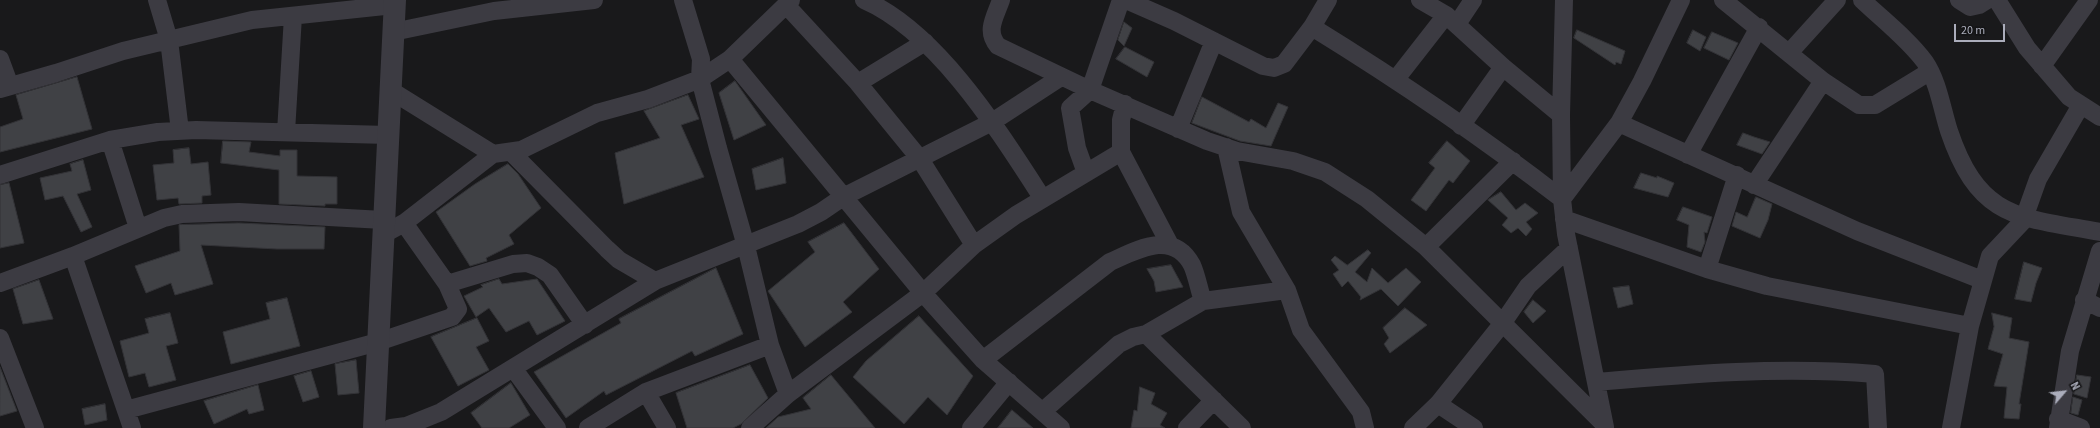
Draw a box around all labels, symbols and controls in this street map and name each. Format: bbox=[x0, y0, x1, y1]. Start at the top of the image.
scale bar bbox=[1956, 16, 2007, 42]
text: 20 m bbox=[1961, 22, 1985, 39]
north arrow bbox=[2044, 372, 2084, 412]
text: N bbox=[2067, 379, 2083, 393]

